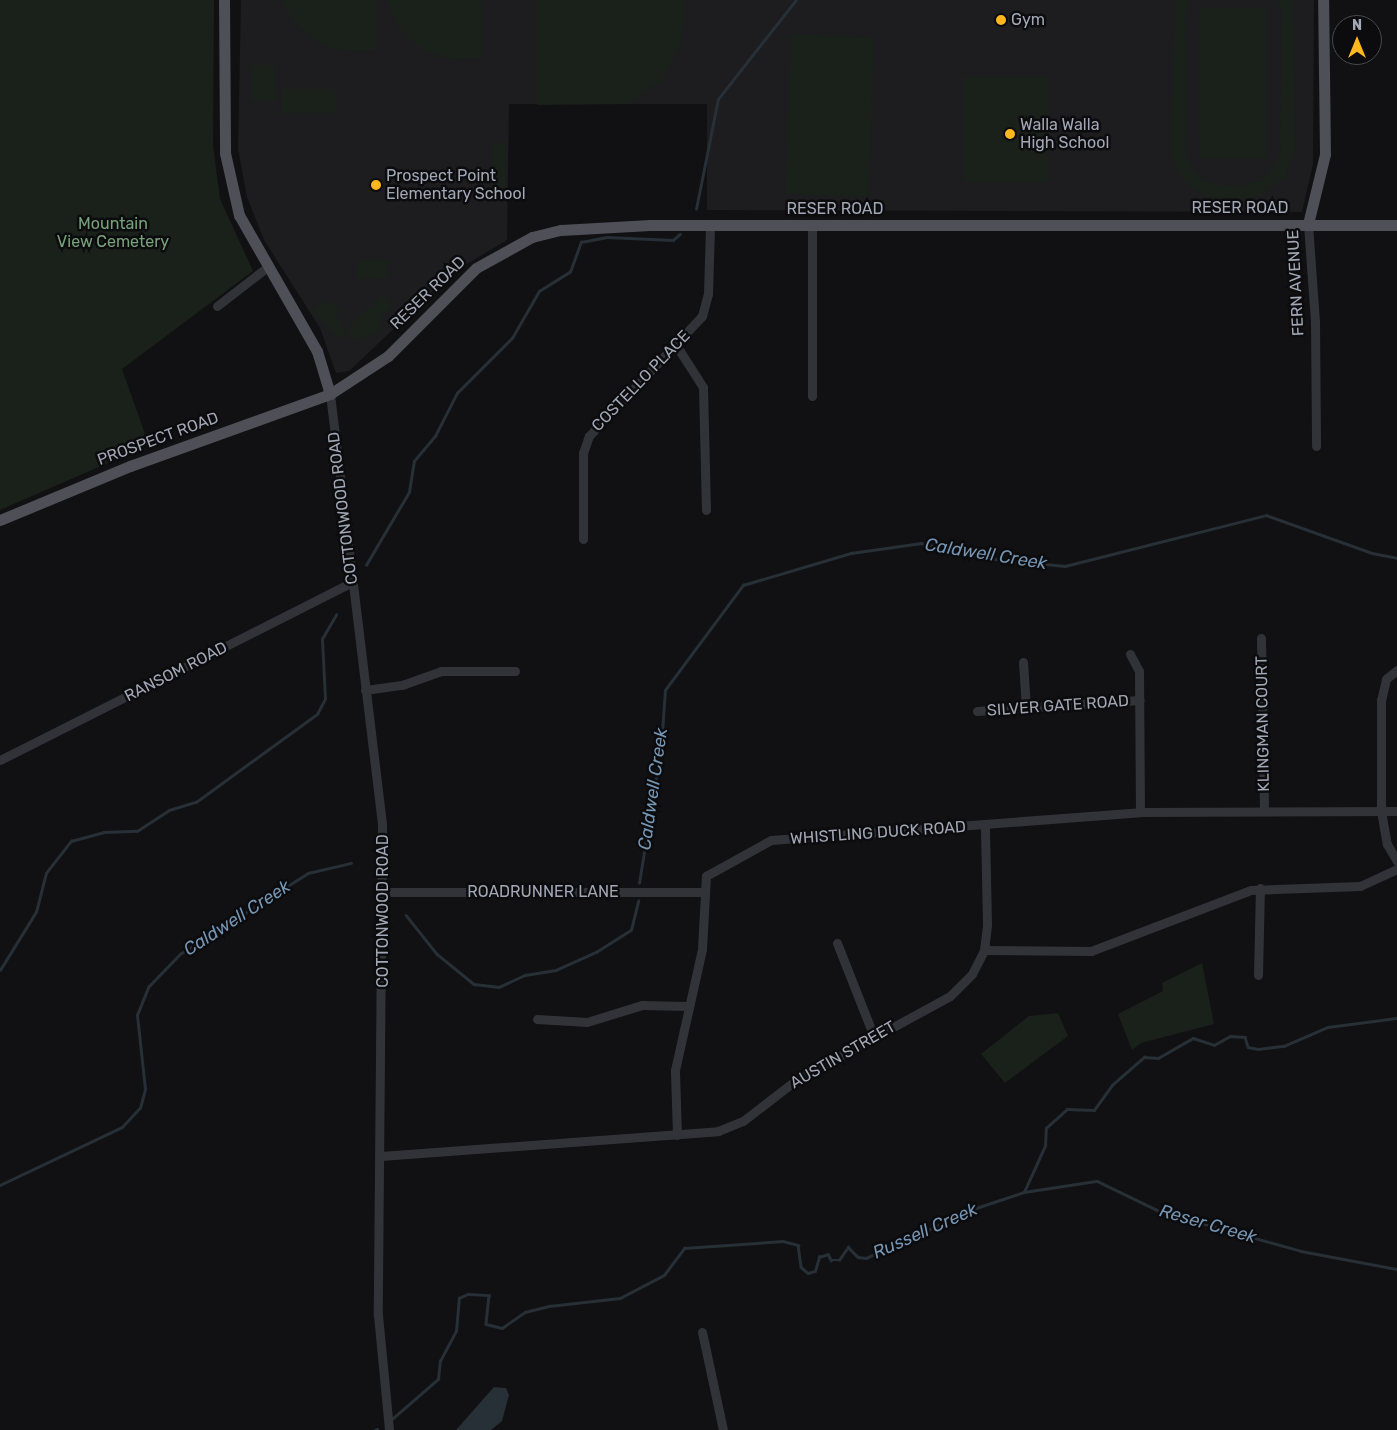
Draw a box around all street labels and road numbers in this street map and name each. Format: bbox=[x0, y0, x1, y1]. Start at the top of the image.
street label: RESER ROAD bbox=[1191, 198, 1289, 218]
street label: RESER ROAD bbox=[786, 199, 884, 219]
street label: FERN AVENUE bbox=[1284, 229, 1308, 337]
street label: RESER ROAD bbox=[386, 252, 470, 334]
street label: COSTELLO PLACE bbox=[588, 326, 694, 436]
street label: PROSPECT ROAD bbox=[95, 408, 221, 470]
street label: COTTONWOOD ROAD bbox=[324, 431, 362, 585]
street label: RANSOM ROAD bbox=[121, 638, 231, 706]
street label: KLINGMAN COURT bbox=[1252, 656, 1274, 792]
street label: SILVER GATE ROAD bbox=[986, 691, 1130, 721]
street label: WHISTLING DUCK ROAD bbox=[789, 817, 967, 849]
street label: COTTONWOOD ROAD bbox=[373, 834, 393, 988]
street label: ROADRUNNER LANE bbox=[467, 882, 619, 902]
street label: AUSTIN STREET bbox=[787, 1017, 899, 1093]

